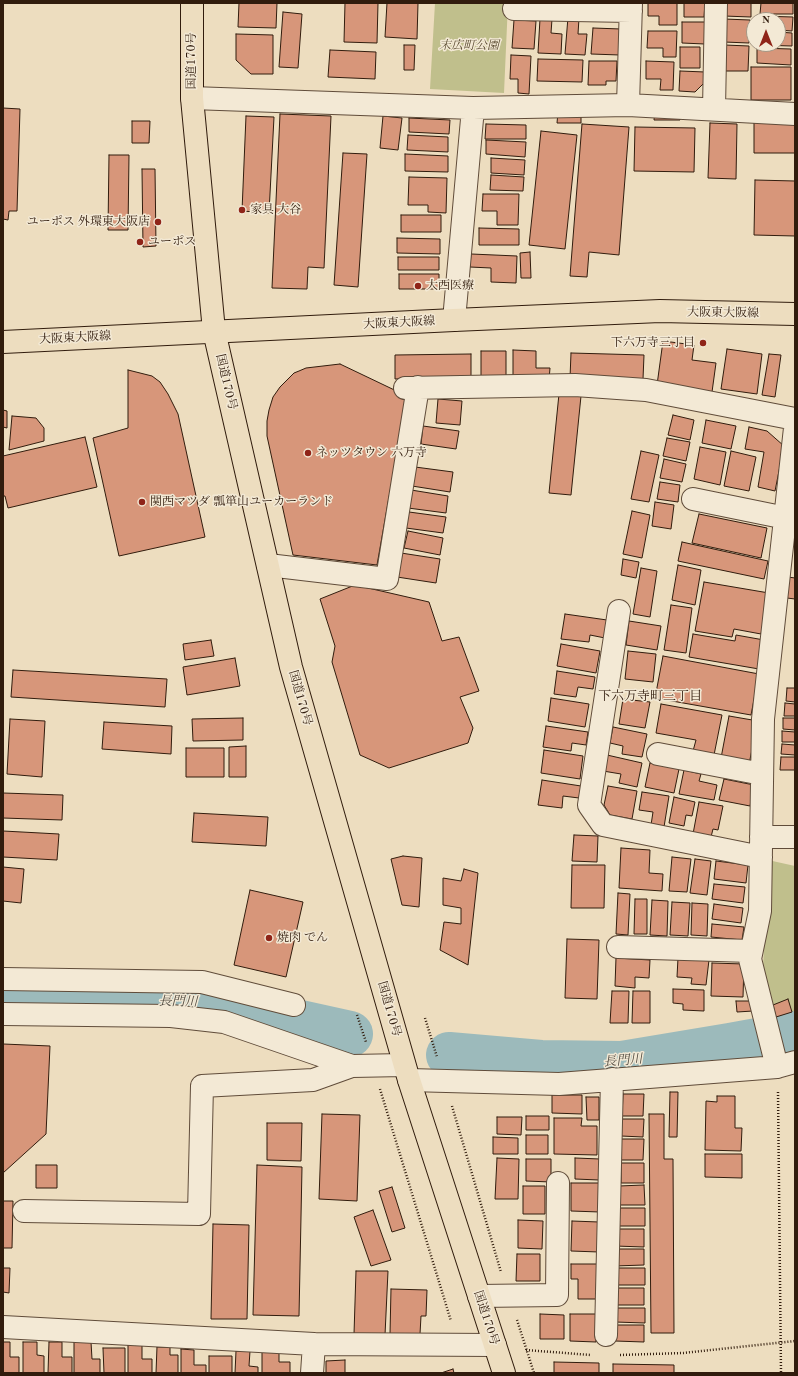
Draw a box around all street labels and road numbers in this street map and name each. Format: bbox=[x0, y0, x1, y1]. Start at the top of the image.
street label: 国道170号 bbox=[185, 33, 199, 89]
street label: 大阪東大阪線 bbox=[687, 305, 759, 321]
street label: 大阪東大阪線 bbox=[363, 314, 435, 332]
street label: 大阪東大阪線 bbox=[39, 329, 111, 347]
street label: 国道170号 bbox=[213, 353, 239, 411]
street label: 国道170号 bbox=[285, 669, 315, 727]
street label: 国道170号 bbox=[374, 980, 404, 1038]
street label: 国道170号 bbox=[470, 1289, 502, 1347]

